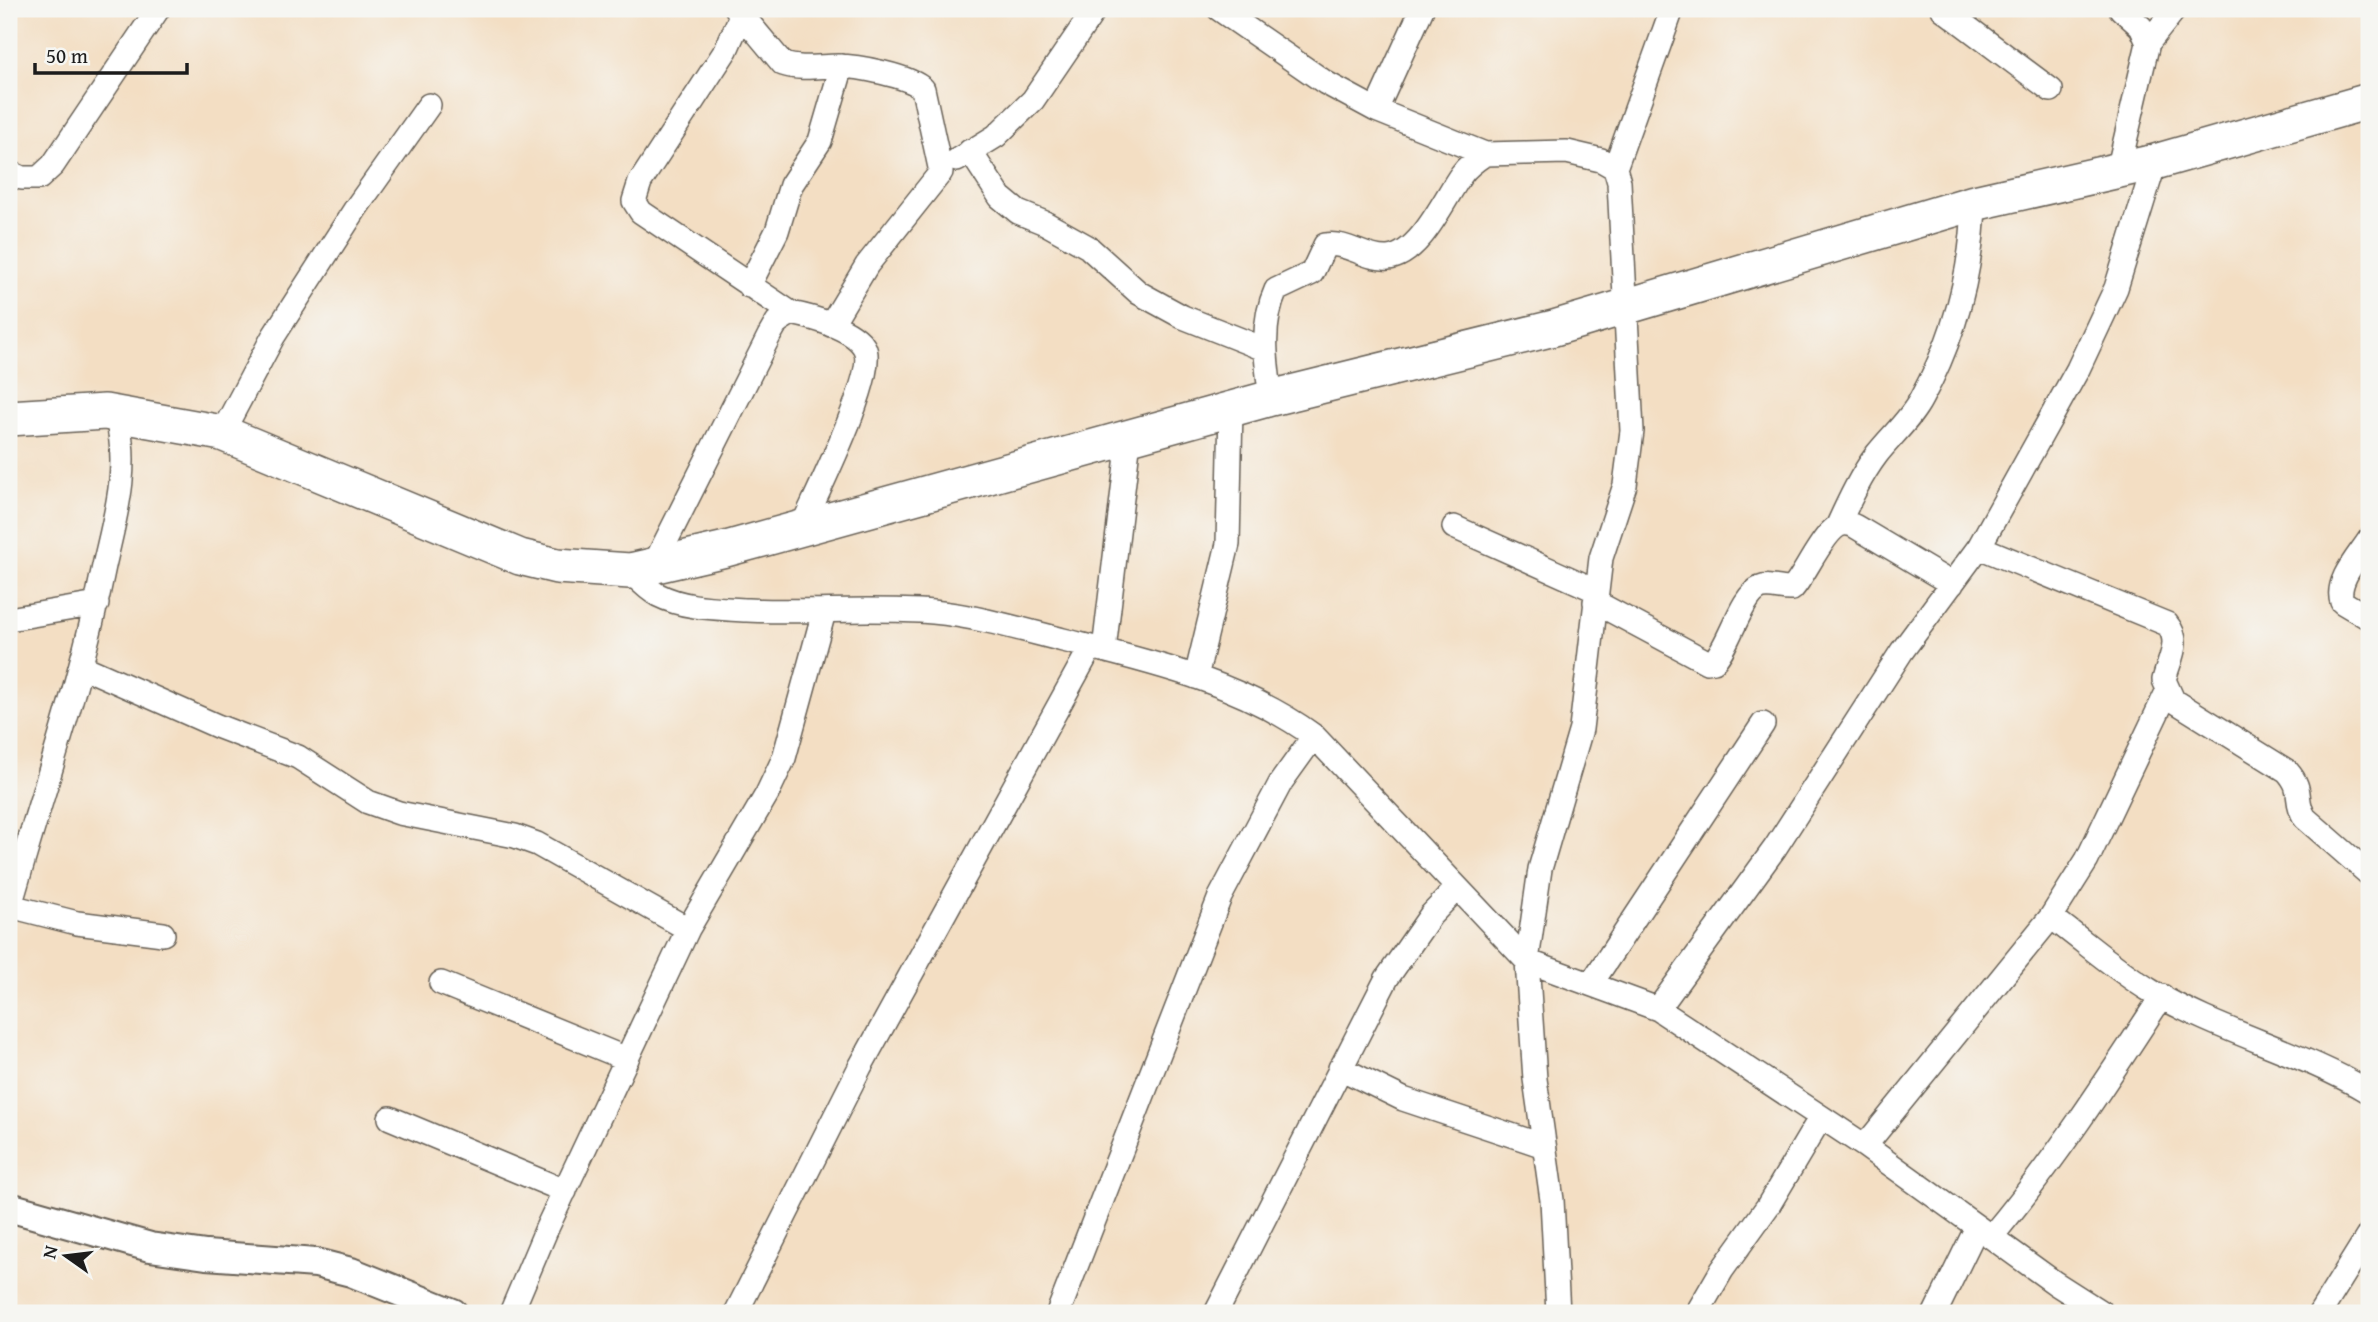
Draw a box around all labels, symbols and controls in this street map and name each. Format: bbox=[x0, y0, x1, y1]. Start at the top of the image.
scale bar bbox=[35, 32, 187, 76]
text: 50 m bbox=[46, 40, 88, 71]
north arrow bbox=[32, 1220, 102, 1290]
text: N bbox=[34, 1242, 65, 1261]

